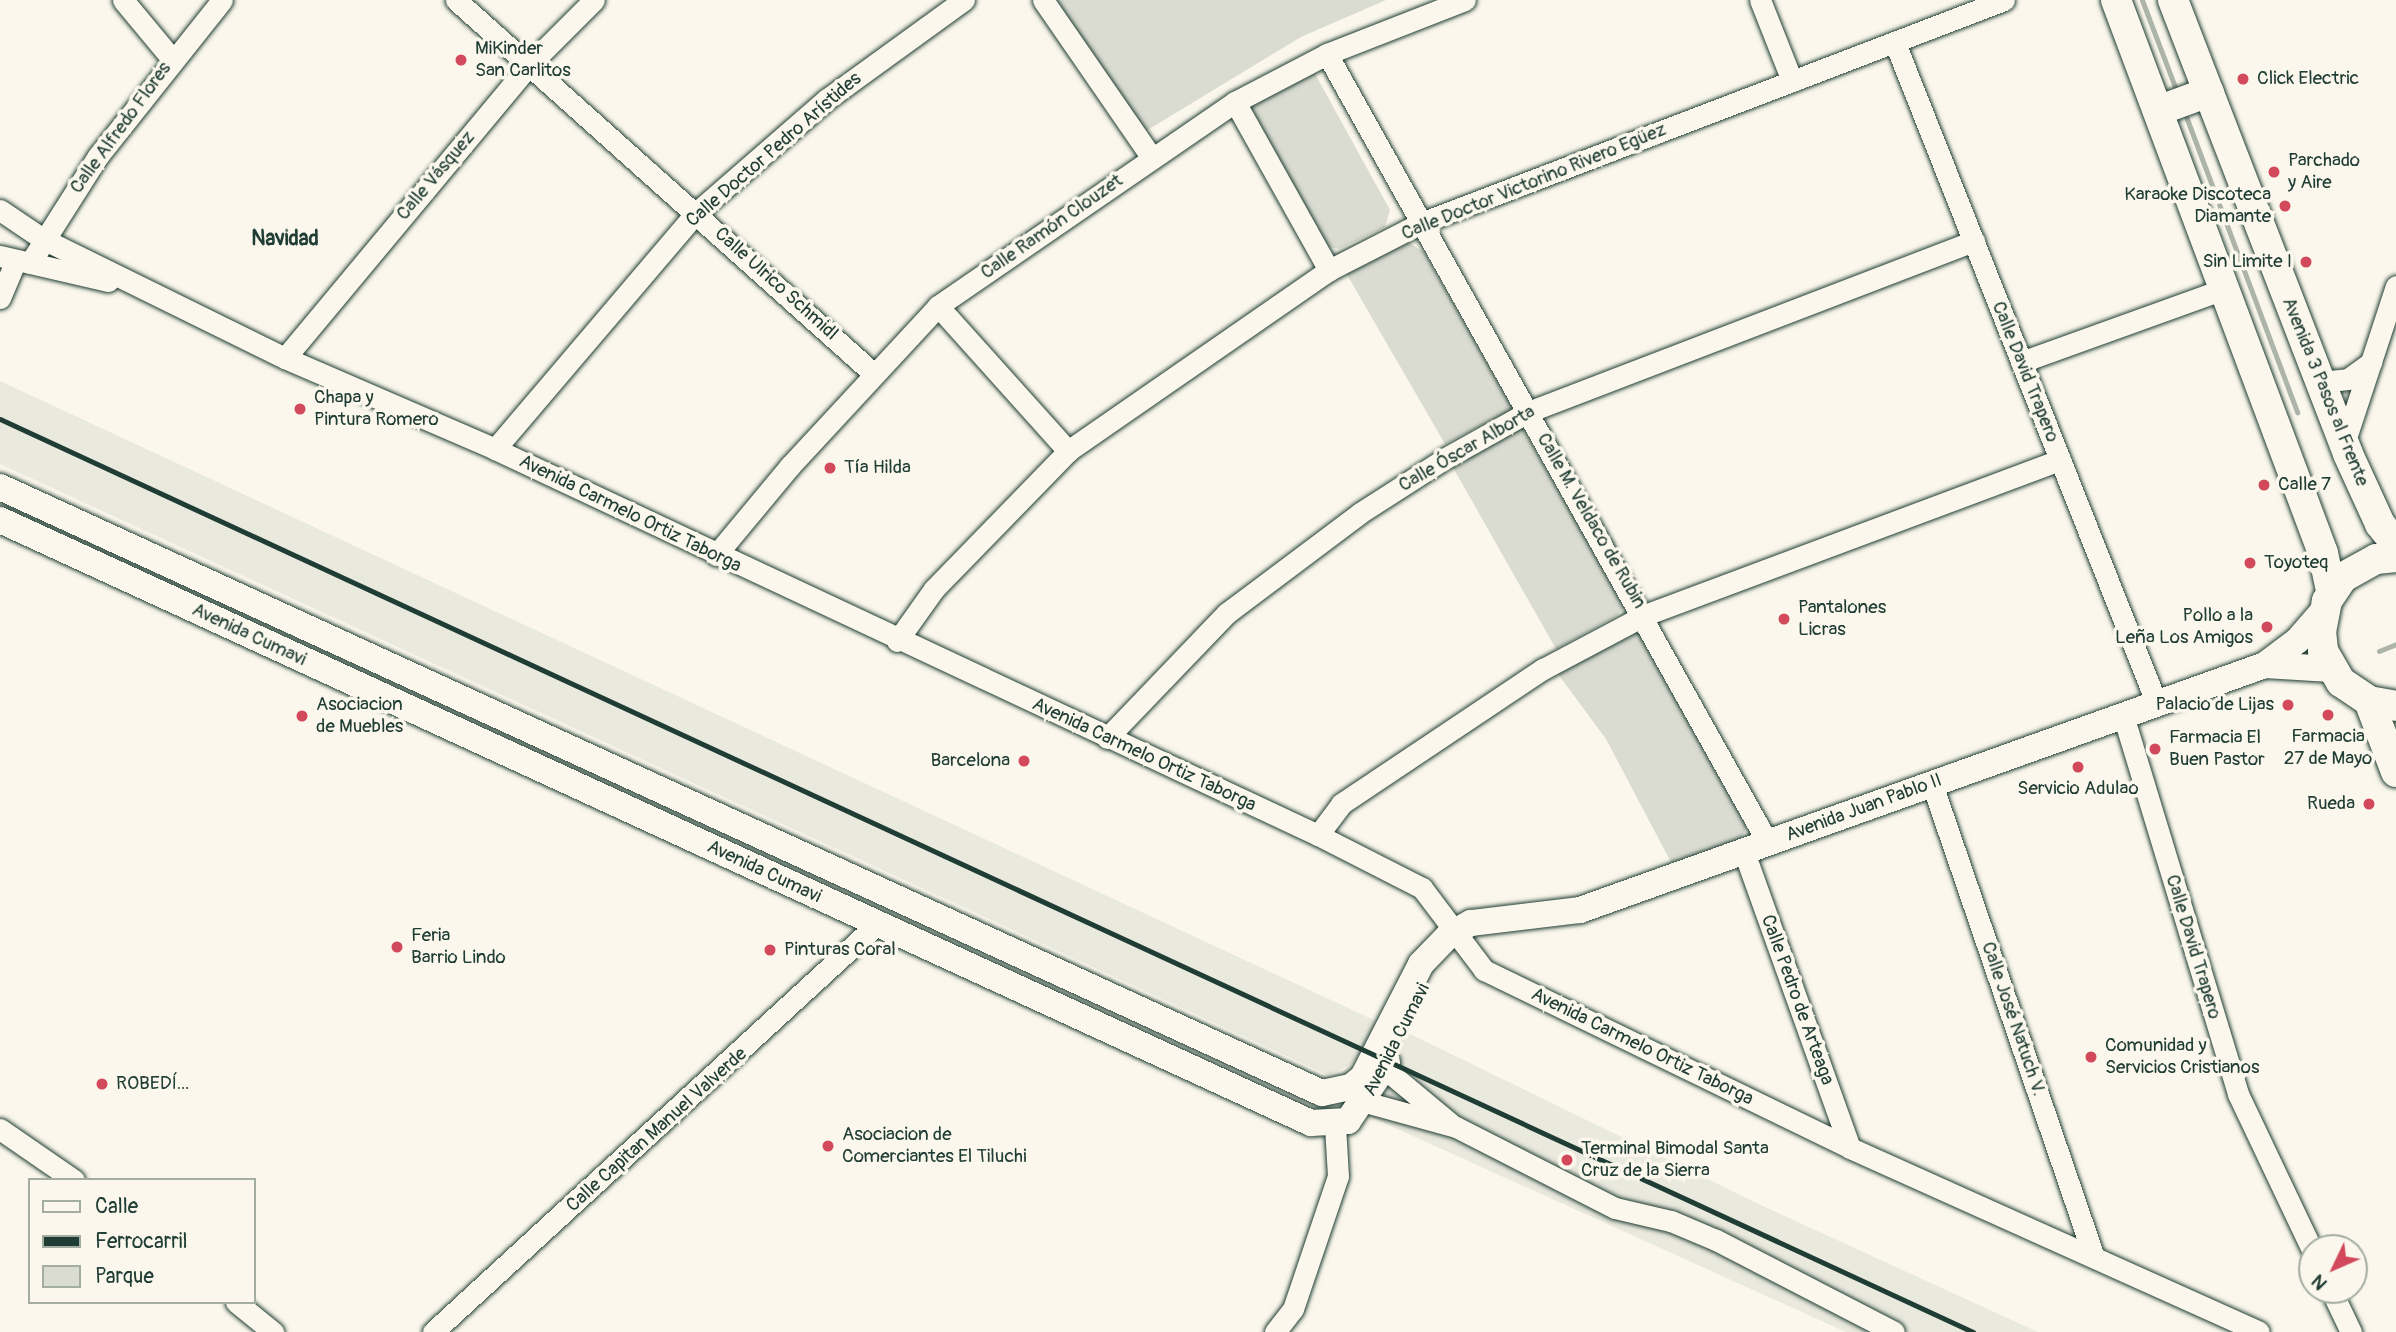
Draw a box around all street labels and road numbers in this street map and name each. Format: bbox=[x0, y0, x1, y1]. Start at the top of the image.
street label: Calle Alfredo Flores bbox=[66, 58, 176, 198]
street label: Calle Doctor Pedro Arístides bbox=[682, 68, 866, 232]
street label: Calle Doctor Victorino Rivero Egüez bbox=[1398, 118, 1670, 246]
street label: Calle Vásquez bbox=[392, 127, 480, 225]
street label: Calle Ramón Clouzet bbox=[977, 169, 1127, 285]
street label: Calle Ulrico Schmidl bbox=[710, 223, 842, 345]
street label: Avenida 3 Pasos al Frente bbox=[2277, 294, 2373, 490]
street label: Calle David Trapero bbox=[1986, 298, 2064, 446]
street label: Calle Óscar Alborta bbox=[1395, 401, 1539, 497]
street label: Calle M. Veldaco de Rubin bbox=[1531, 429, 1651, 613]
street label: Avenida Carmelo Ortiz Taborga bbox=[515, 450, 745, 578]
street label: Avenida Cumavi bbox=[188, 599, 310, 671]
street label: Avenida Carmelo Ortiz Taborga bbox=[1028, 693, 1260, 817]
street label: Avenida Juan Pablo II bbox=[1783, 769, 1945, 847]
street label: Avenida Cumavi bbox=[703, 836, 825, 908]
street label: Calle David Trapero bbox=[2160, 872, 2226, 1022]
street label: Calle Pedro de Arteaga bbox=[1756, 912, 1838, 1088]
street label: Calle José Natuch V. bbox=[1976, 939, 2050, 1099]
street label: Avenida Cumavi bbox=[1359, 980, 1435, 1100]
street label: Avenida Carmelo Ortiz Taborga bbox=[1527, 983, 1757, 1111]
street label: Calle Capitan Manuel Valverde bbox=[562, 1043, 752, 1217]

